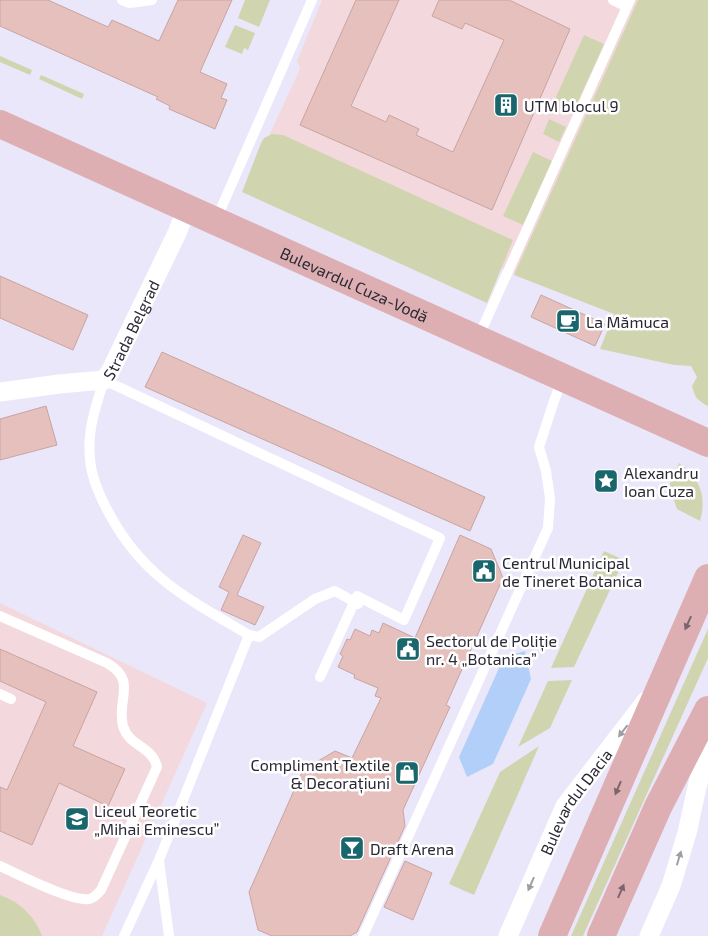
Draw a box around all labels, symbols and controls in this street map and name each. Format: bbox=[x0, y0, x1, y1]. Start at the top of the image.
building icon: UTM blocul 9 bbox=[493, 92, 519, 118]
place label: UTM blocul 9 bbox=[524, 96, 619, 115]
street label: Bulevardul Cuza-Vodă bbox=[278, 242, 432, 325]
street label: Strada Belgrad bbox=[98, 276, 163, 383]
cafe icon: La Mămuca bbox=[555, 308, 581, 334]
place label: La Mămuca bbox=[586, 312, 669, 331]
place label: Alexandru Ioan Cuza bbox=[624, 463, 699, 500]
place icon: Alexandru Ioan Cuza bbox=[593, 468, 619, 494]
place label: Centrul Municipal de Tineret Botanica bbox=[502, 553, 642, 590]
public building icon: Centrul Municipal de Tineret Botanica bbox=[471, 558, 497, 584]
one-way arrow bbox=[684, 616, 692, 630]
place label: Sectorul de Poliție nr. 4 „Botanica” bbox=[426, 631, 557, 668]
public building icon: Sectorul de Poliție nr. 4 „Botanica” bbox=[395, 636, 421, 662]
one-way arrow bbox=[618, 724, 629, 737]
street label: Bulevardul Dacia bbox=[535, 745, 615, 857]
place label: Compliment Textile & Decorațiuni bbox=[251, 755, 390, 794]
shop icon: Compliment Textile & Decorațiuni bbox=[394, 760, 420, 786]
one-way arrow bbox=[613, 781, 621, 795]
place label: Liceul Teoretic „Mihai Eminescu” bbox=[94, 801, 220, 838]
school or university icon: Liceul Teoretic „Mihai Eminescu” bbox=[64, 806, 90, 832]
bar icon: Draft Arena bbox=[339, 835, 365, 861]
place label: Draft Arena bbox=[370, 839, 454, 858]
one-way arrow bbox=[676, 850, 684, 865]
one-way arrow bbox=[527, 877, 535, 891]
one-way arrow bbox=[617, 884, 625, 898]

